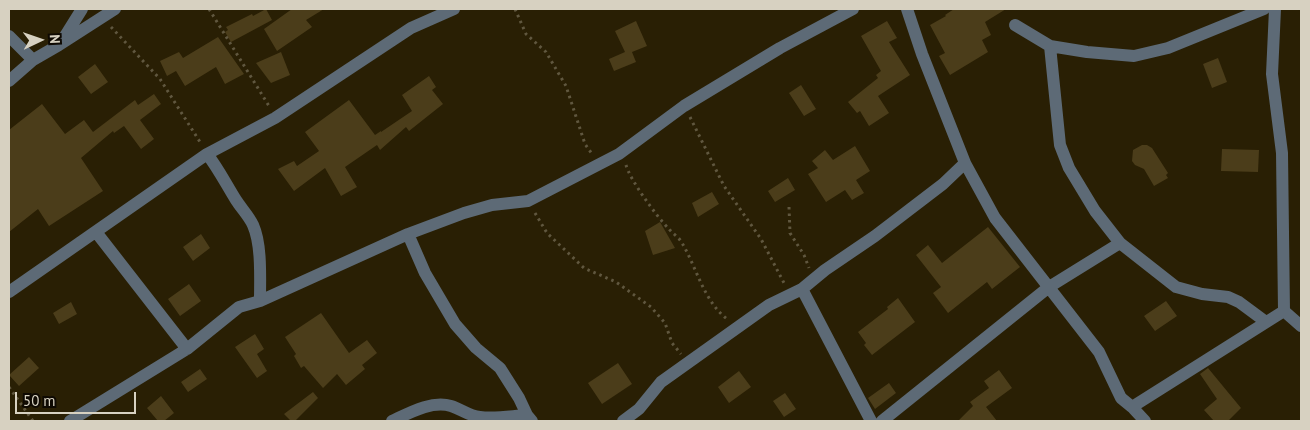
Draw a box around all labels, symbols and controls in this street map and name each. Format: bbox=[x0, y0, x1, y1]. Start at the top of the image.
north arrow bbox=[15, 15, 65, 65]
text: N bbox=[46, 34, 64, 44]
scale bar bbox=[18, 382, 139, 414]
text: 50 m bbox=[23, 391, 56, 410]

